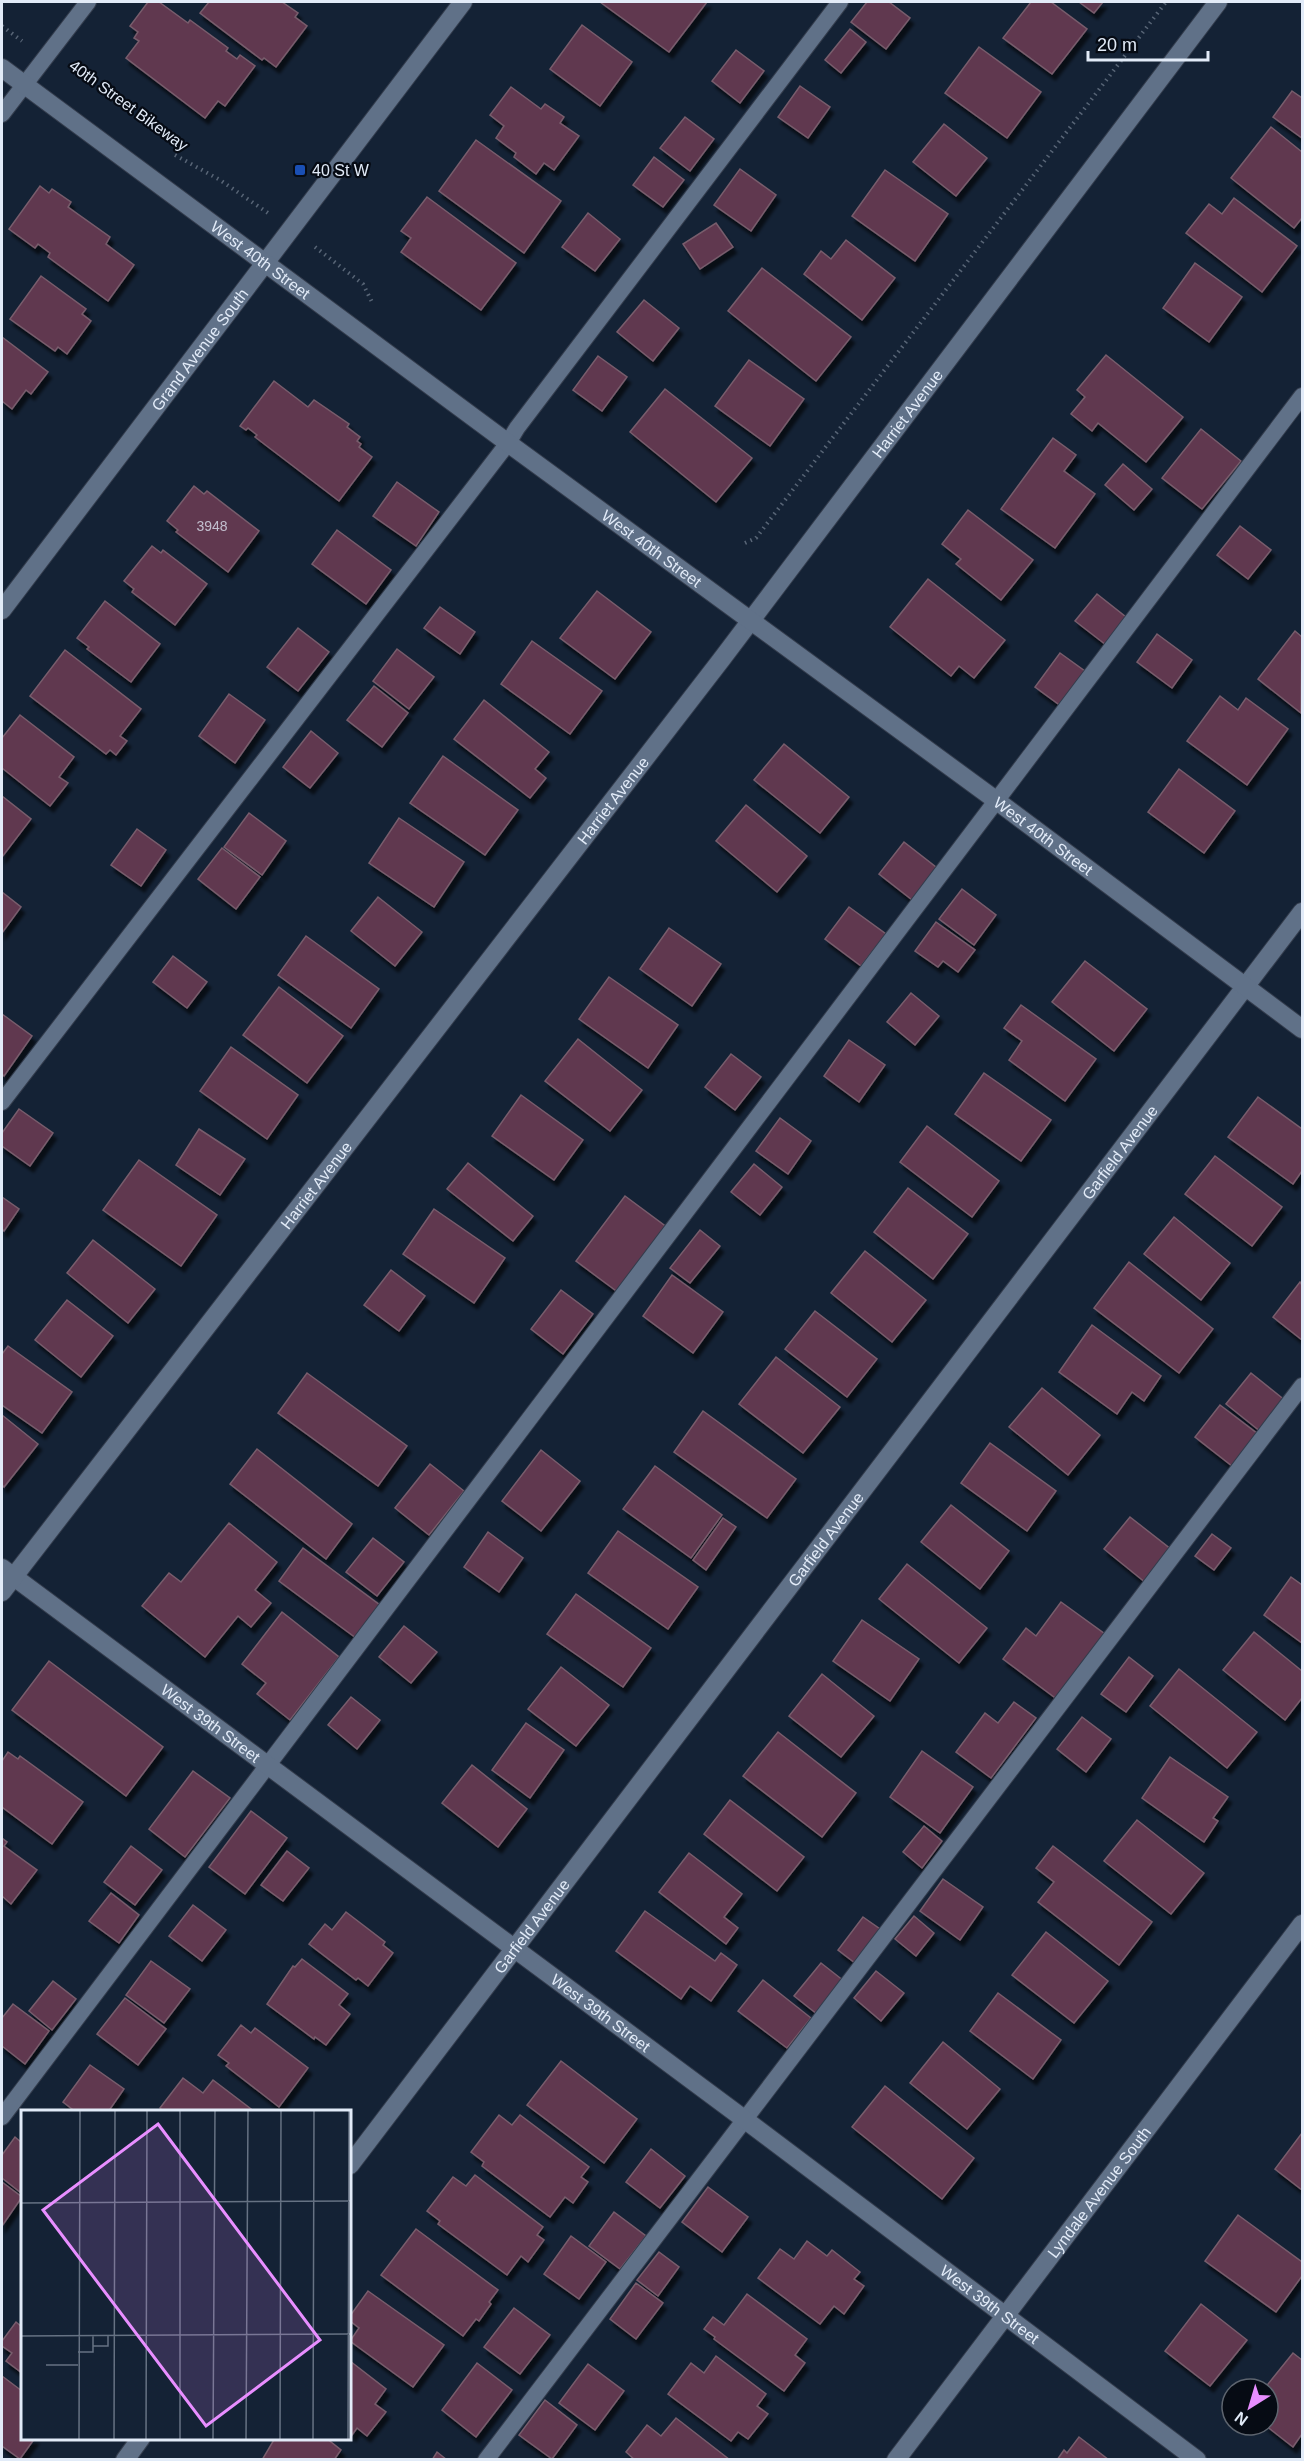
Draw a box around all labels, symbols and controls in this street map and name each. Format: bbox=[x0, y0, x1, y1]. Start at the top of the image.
scale bar bbox=[1088, 24, 1208, 62]
text: 20 m bbox=[1097, 35, 1137, 55]
street label: 40th Street Bikeway bbox=[66, 57, 191, 154]
place label: 40 St W bbox=[312, 162, 370, 179]
marker: 40 St W bbox=[293, 163, 307, 177]
street label: West 40th Street bbox=[208, 218, 314, 303]
street label: Grand Avenue South bbox=[148, 285, 252, 414]
street label: Harriet Avenue bbox=[869, 366, 946, 461]
street label: West 40th Street bbox=[598, 507, 705, 591]
house number: 3948 bbox=[196, 518, 228, 534]
street label: Harriet Avenue bbox=[574, 753, 652, 848]
street label: West 40th Street bbox=[991, 794, 1096, 879]
street label: Garfield Avenue bbox=[1079, 1102, 1161, 1203]
street label: Harriet Avenue bbox=[277, 1138, 355, 1232]
street label: Garfield Avenue bbox=[785, 1489, 867, 1590]
street label: West 39th Street bbox=[158, 1681, 264, 1766]
street label: Garfield Avenue bbox=[491, 1876, 573, 1977]
street label: West 39th Street bbox=[548, 1971, 654, 2056]
inset map bbox=[21, 2110, 351, 2440]
street label: Lyndale Avenue South bbox=[1044, 2124, 1154, 2261]
street label: West 39th Street bbox=[937, 2262, 1043, 2347]
north arrow bbox=[1220, 2377, 1280, 2437]
text: N bbox=[1232, 2408, 1251, 2429]

